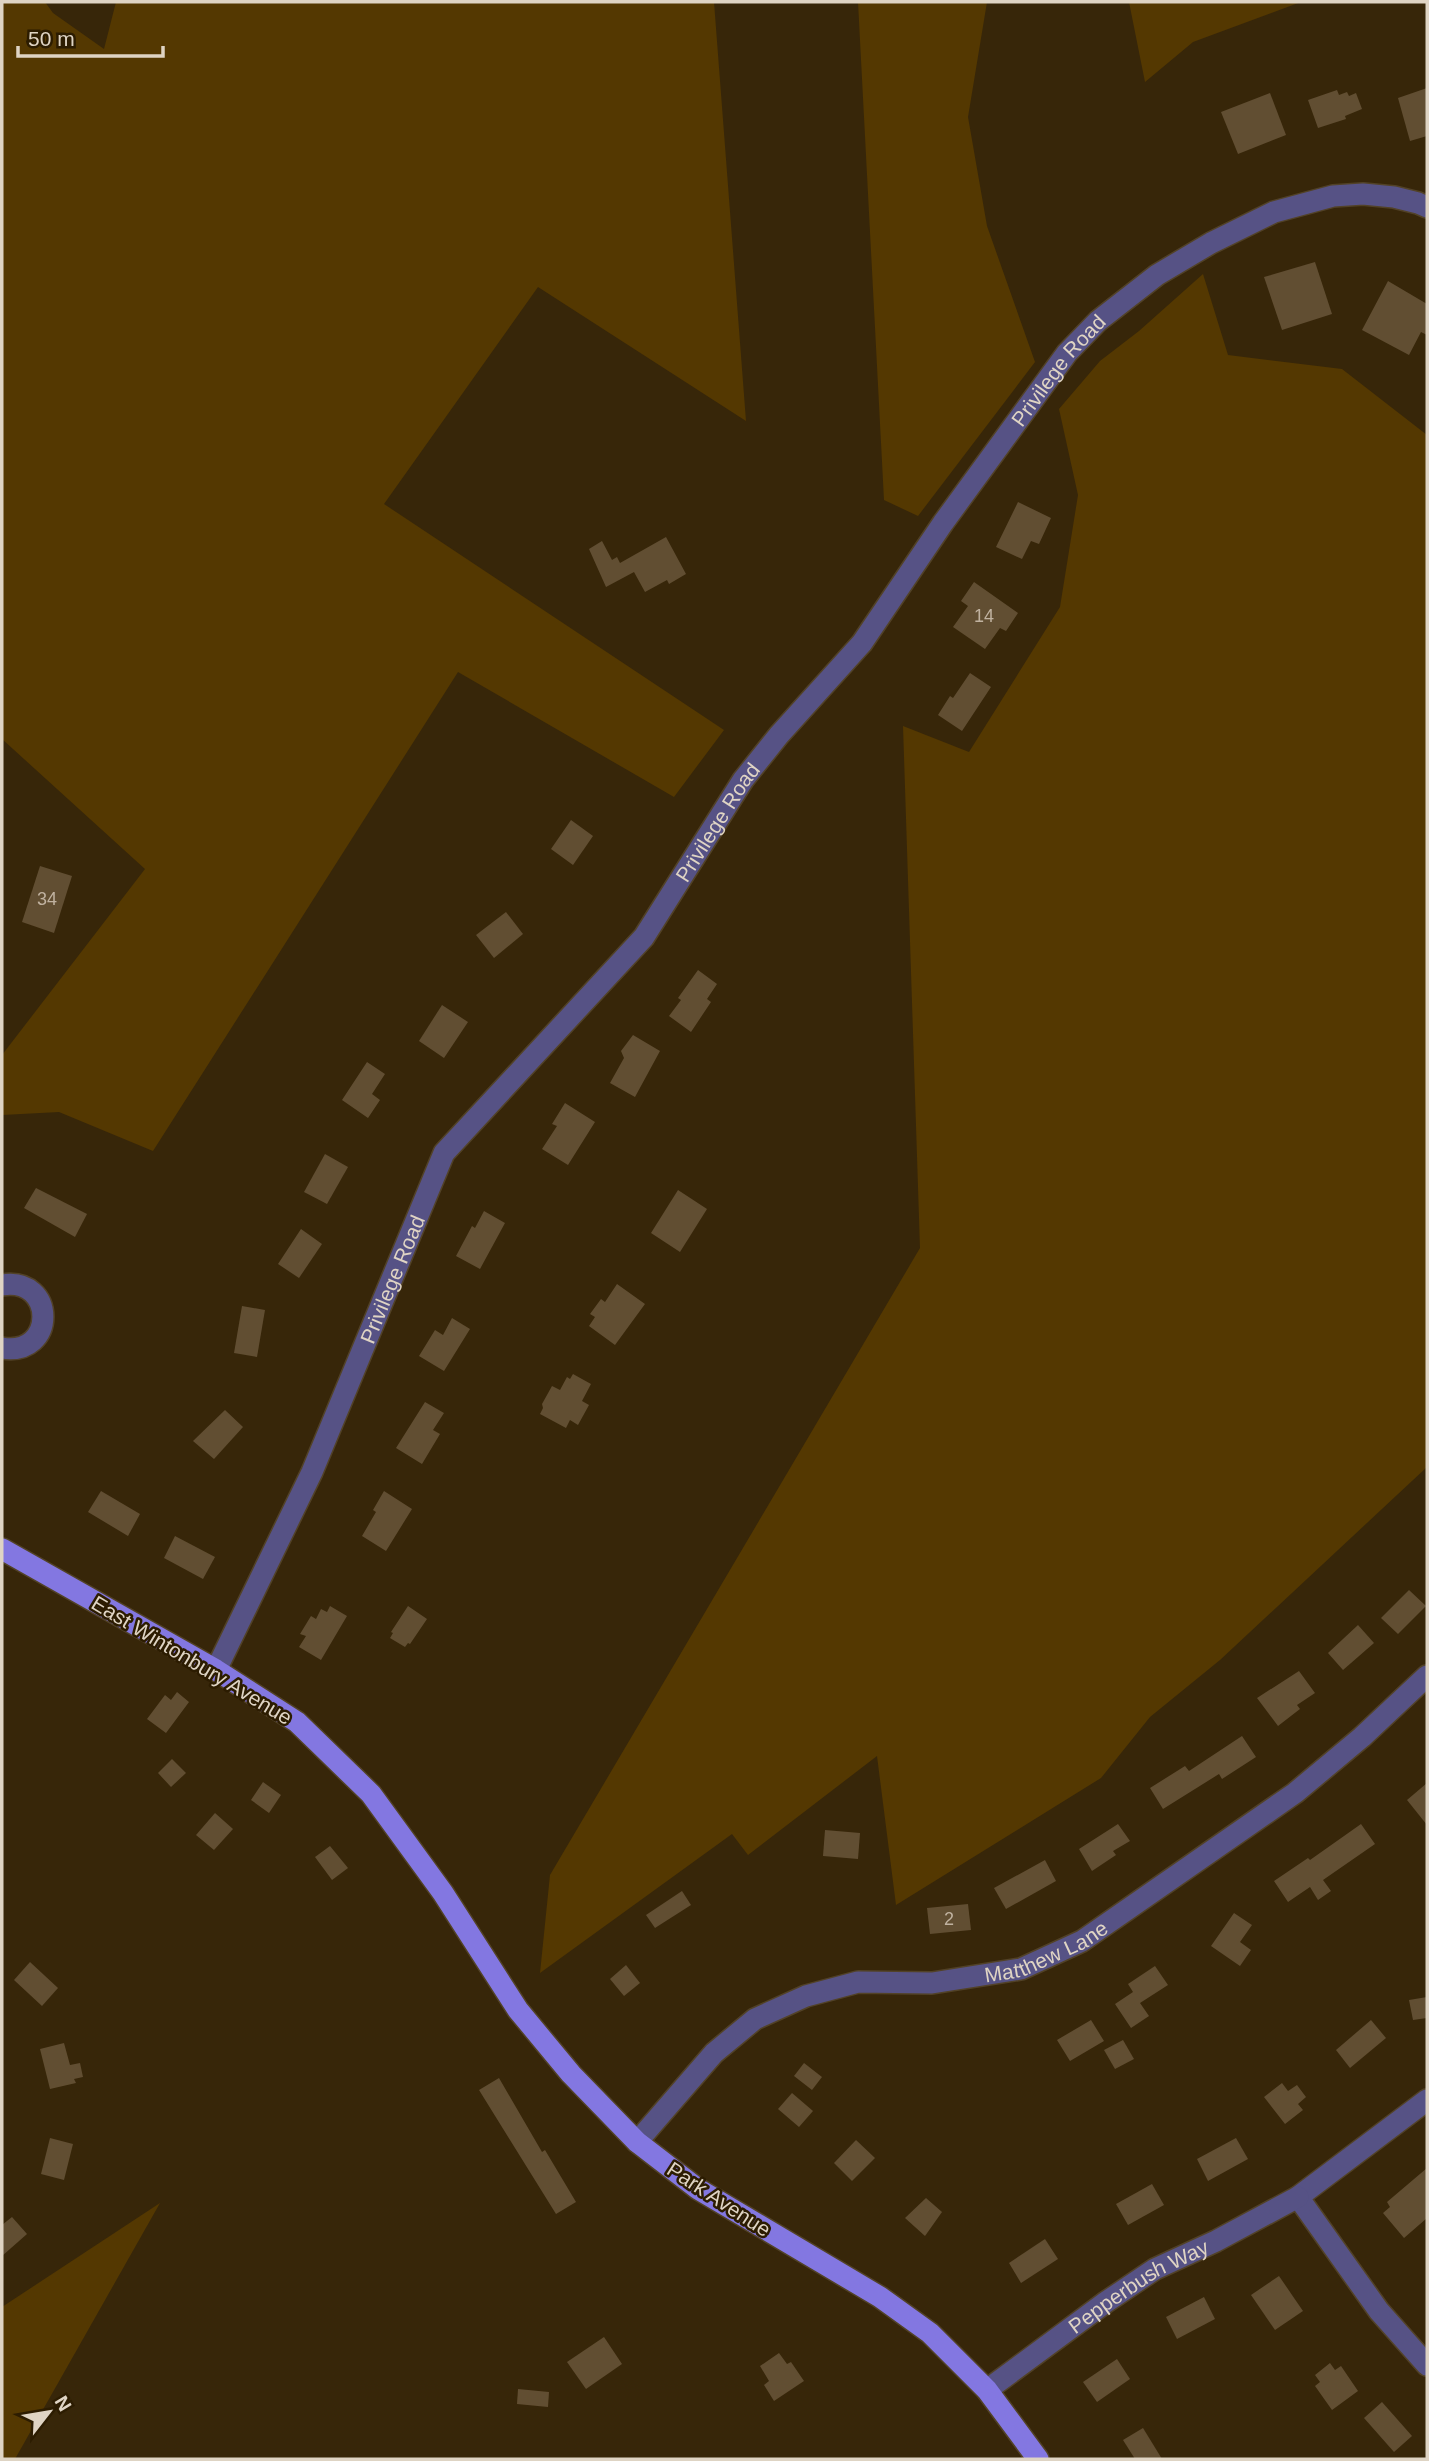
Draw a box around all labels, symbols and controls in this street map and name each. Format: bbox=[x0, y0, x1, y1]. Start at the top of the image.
scale bar bbox=[18, 14, 163, 58]
text: 50 m bbox=[28, 27, 75, 50]
street label: Privilege Road bbox=[1006, 310, 1110, 430]
house number: 14 bbox=[974, 606, 994, 626]
street label: Privilege Road bbox=[671, 758, 764, 886]
house number: 34 bbox=[37, 889, 57, 909]
street label: Privilege Road bbox=[355, 1211, 429, 1346]
street label: East Wintonbury Avenue bbox=[88, 1591, 296, 1729]
house number: 2 bbox=[944, 1909, 954, 1929]
street label: Matthew Lane bbox=[983, 1916, 1112, 1986]
street label: Park Avenue bbox=[663, 2157, 775, 2241]
street label: Pepperbush Way bbox=[1064, 2235, 1212, 2338]
north arrow bbox=[14, 2377, 84, 2447]
text: N bbox=[51, 2392, 76, 2415]

